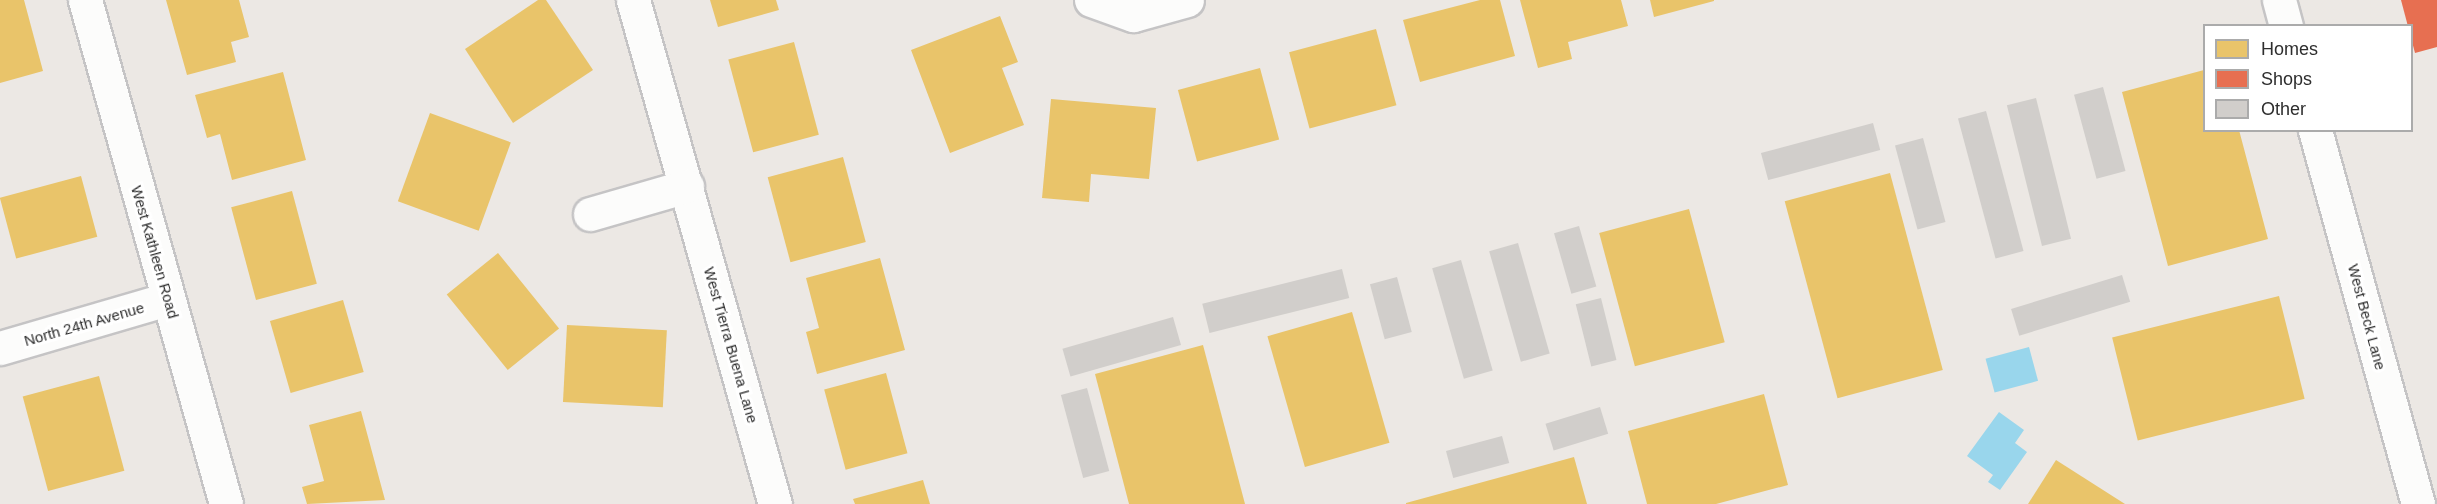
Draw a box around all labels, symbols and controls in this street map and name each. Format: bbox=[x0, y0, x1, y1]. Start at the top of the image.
legend bbox=[2203, 24, 2413, 132]
text: Homes bbox=[2261, 39, 2318, 59]
text: Shops bbox=[2261, 69, 2312, 89]
text: Other bbox=[2261, 99, 2306, 119]
street label: West Kathleen Road bbox=[127, 184, 183, 320]
street label: West Beck Lane bbox=[2344, 262, 2390, 372]
street label: West Tierra Buena Lane bbox=[700, 265, 762, 425]
street label: North 24th Avenue bbox=[22, 298, 146, 350]

